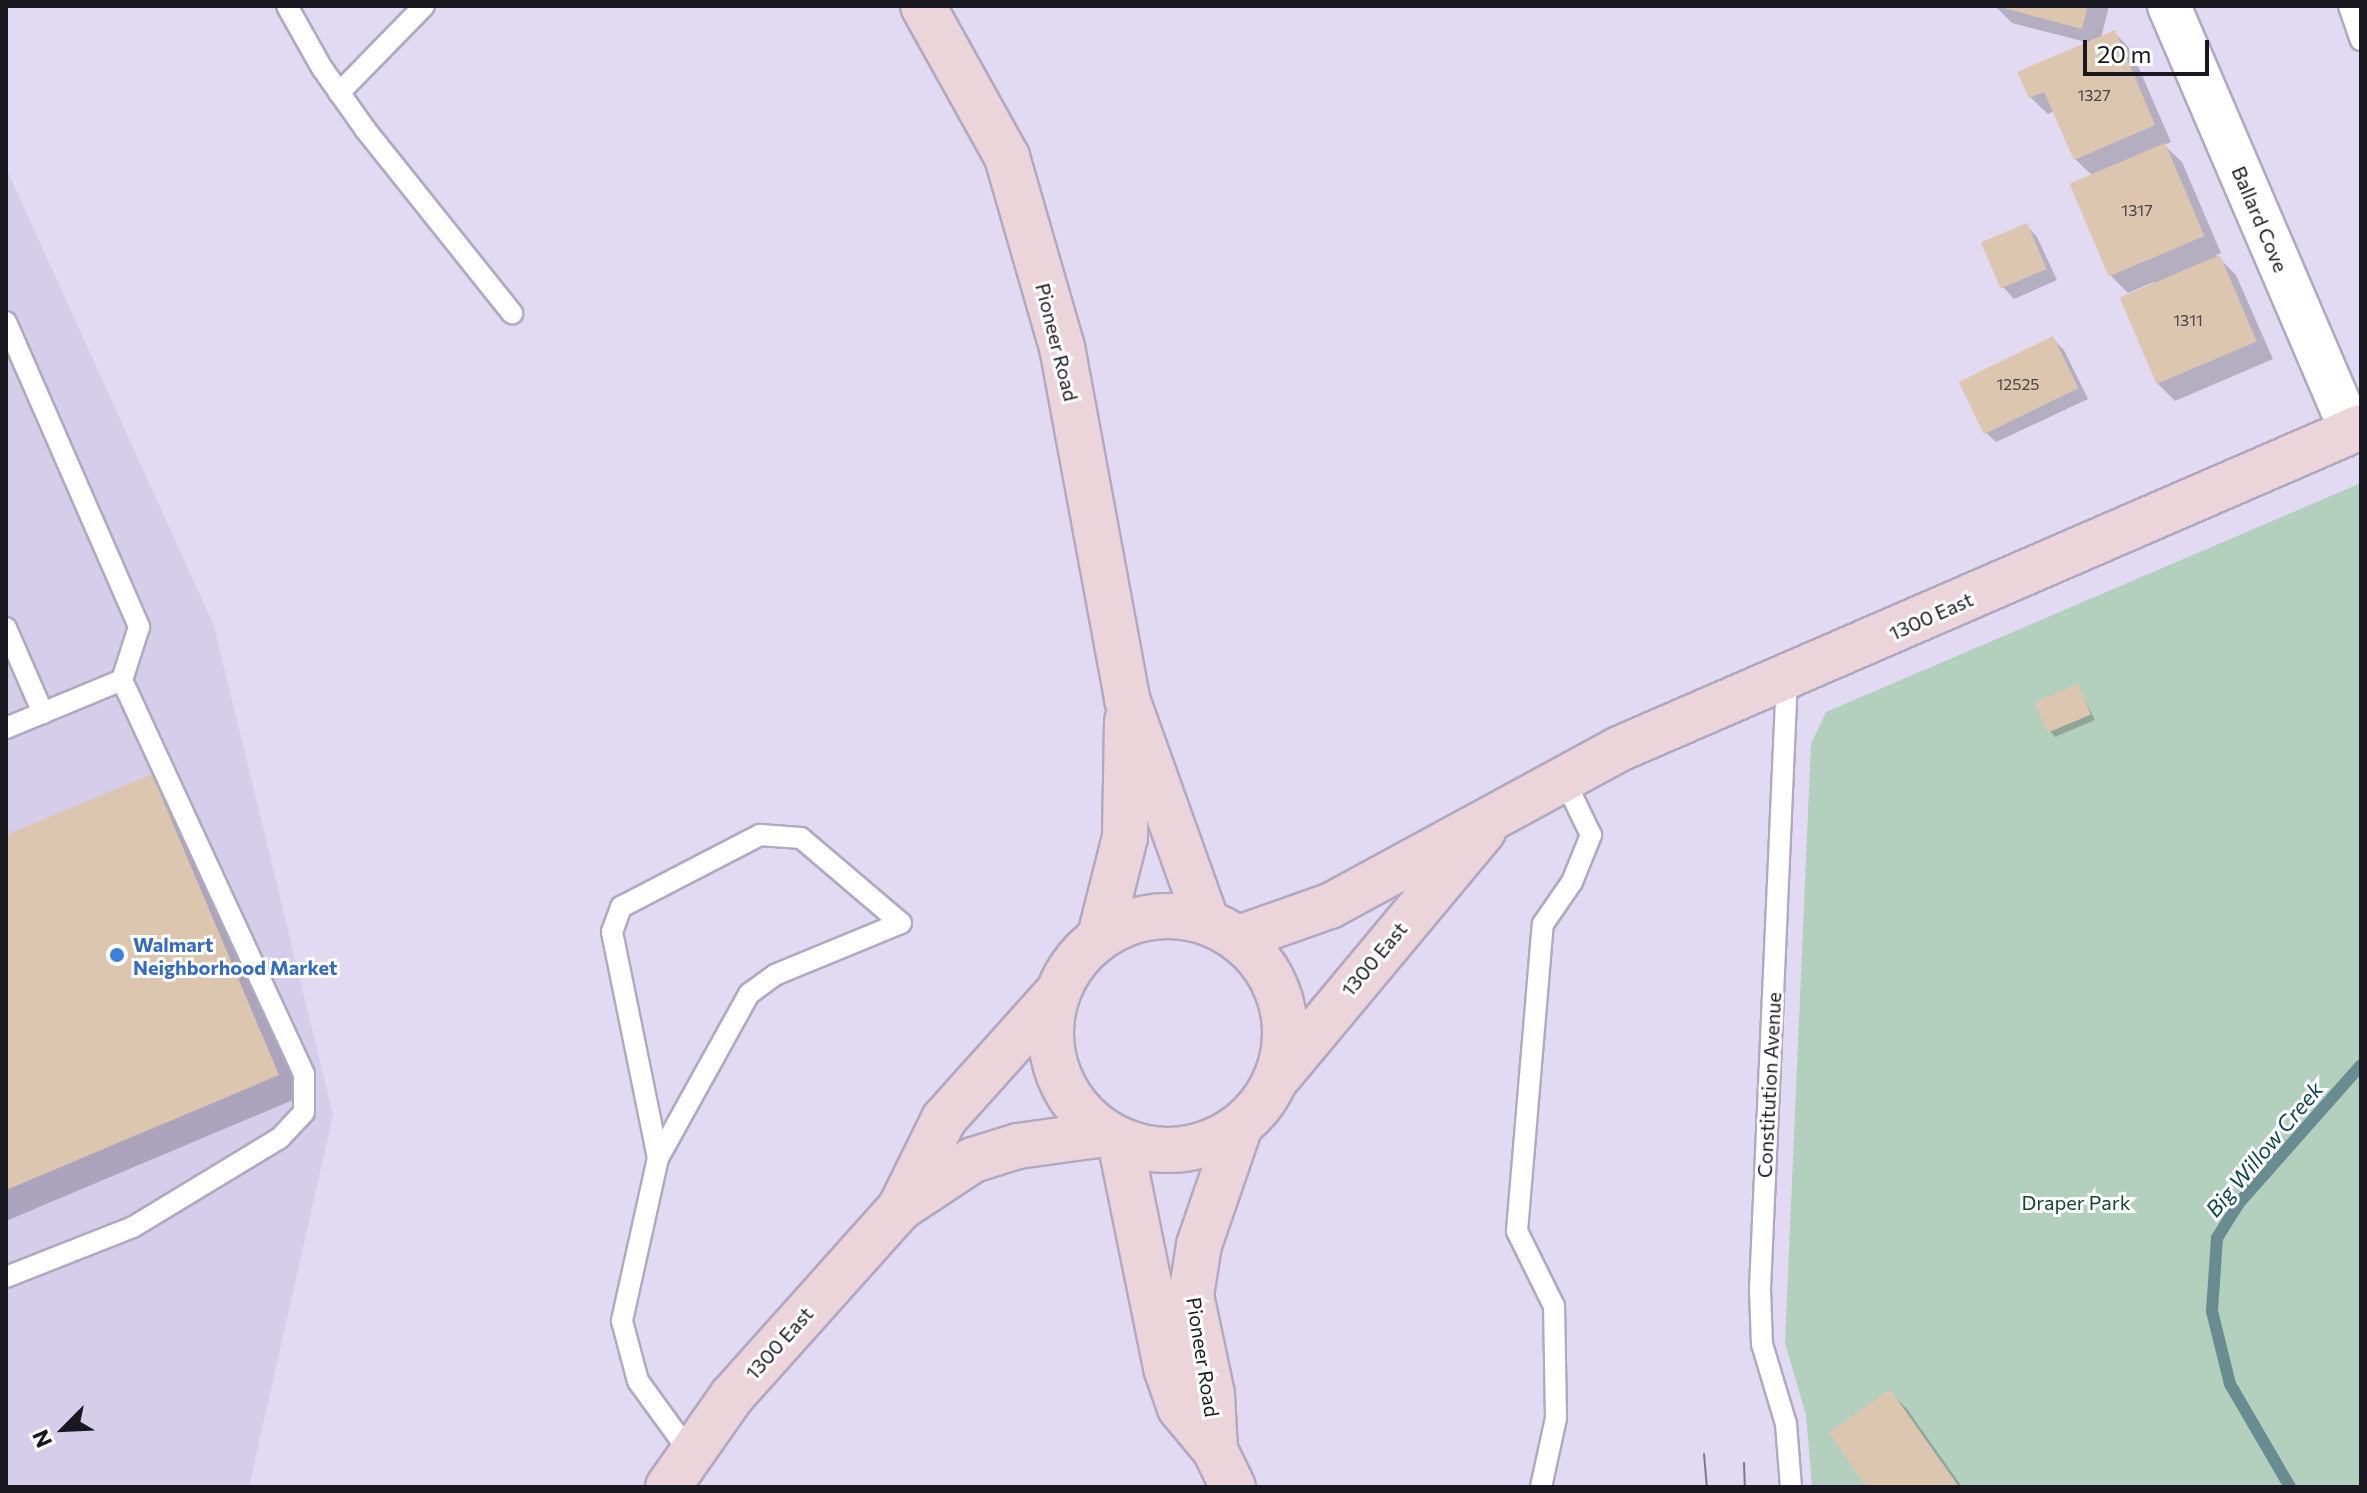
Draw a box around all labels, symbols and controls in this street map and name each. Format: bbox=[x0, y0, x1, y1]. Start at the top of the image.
scale bar bbox=[2087, 24, 2213, 74]
text: 20 m bbox=[2097, 39, 2151, 68]
house number: 1327 bbox=[2077, 85, 2111, 105]
street label: Ballard Cove bbox=[2227, 162, 2293, 276]
house number: 1317 bbox=[2121, 200, 2153, 220]
street label: Pioneer Road bbox=[1031, 281, 1083, 403]
house number: 1311 bbox=[2173, 310, 2203, 330]
house number: 12525 bbox=[1997, 374, 2039, 394]
street label: 1300 East bbox=[1885, 587, 1977, 645]
street label: 1300 East bbox=[1336, 917, 1412, 1001]
place label: Walmart Neighborhood Market bbox=[133, 932, 337, 979]
marker: Walmart Neighborhood Market bbox=[108, 946, 126, 964]
street label: Constitution Avenue bbox=[1752, 991, 1786, 1179]
water label: Big Willow Creek bbox=[2200, 1076, 2328, 1222]
park label: Draper Park bbox=[2021, 1190, 2131, 1214]
street label: Pioneer Road bbox=[1182, 1296, 1224, 1418]
street label: 1300 East bbox=[740, 1302, 818, 1384]
north arrow bbox=[24, 1389, 104, 1469]
text: N bbox=[26, 1426, 57, 1452]

